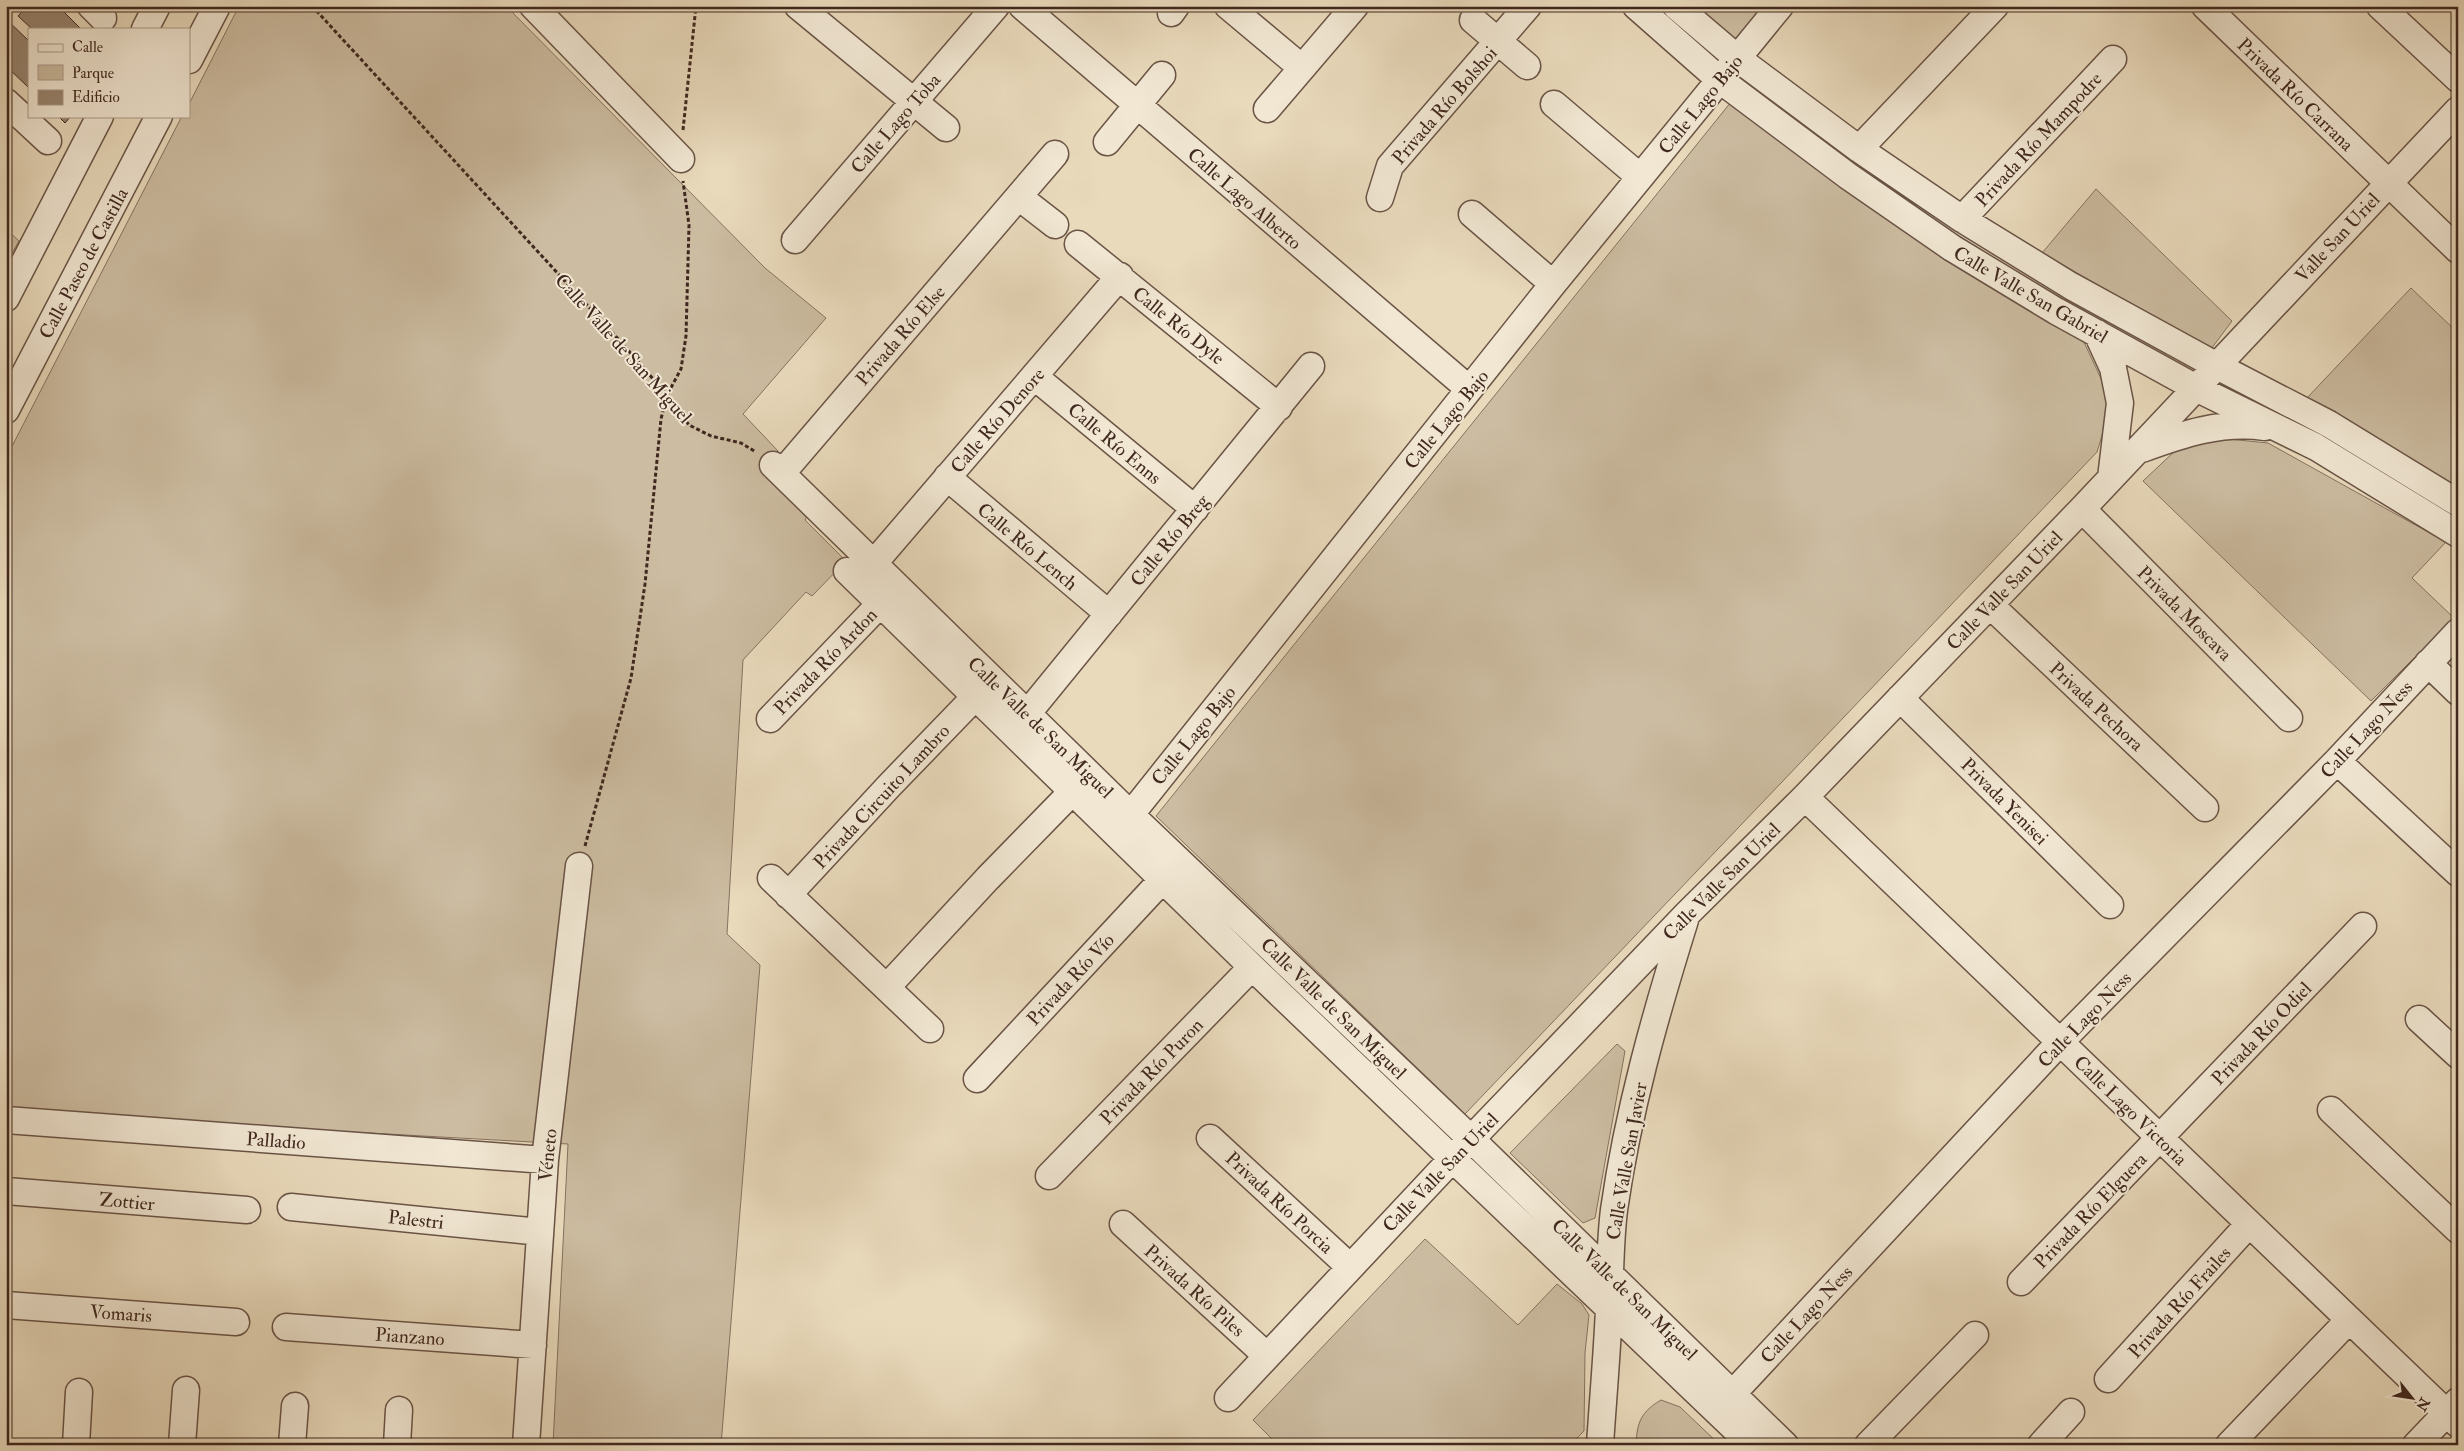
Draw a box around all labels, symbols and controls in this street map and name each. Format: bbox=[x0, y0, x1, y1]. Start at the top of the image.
legend bbox=[28, 28, 190, 118]
street label: Privada Río Carrana bbox=[2232, 33, 2359, 157]
text: Calle bbox=[72, 38, 103, 57]
street label: Privada Río Bolshoi bbox=[1387, 42, 1503, 170]
street label: Calle Lago Bajo bbox=[1653, 50, 1748, 159]
text: Parque bbox=[72, 64, 114, 83]
street label: Privada Río Mampodre bbox=[1970, 67, 2108, 213]
street label: Calle Lago Toba bbox=[846, 68, 946, 179]
text: Edificio bbox=[72, 88, 120, 107]
street label: Calle Lago Alberto bbox=[1182, 143, 1306, 255]
street label: Calle Paseo de Castilla bbox=[34, 184, 134, 343]
street label: Valle San Uriel bbox=[2290, 188, 2385, 287]
street label: Calle Valle San Gabriel bbox=[1949, 241, 2112, 349]
street label: Calle Valle de San Miguel bbox=[550, 269, 697, 429]
street label: Privada Río Else bbox=[851, 281, 951, 391]
street label: Calle Río Dyle bbox=[1128, 281, 1229, 370]
street label: Calle Río Denore bbox=[945, 363, 1050, 478]
street label: Calle Lago Bajo bbox=[1399, 365, 1494, 474]
street label: Calle Río Enns bbox=[1063, 398, 1166, 490]
street label: Calle Río Breg bbox=[1125, 489, 1215, 592]
street label: Calle Río Lench bbox=[972, 498, 1083, 596]
street label: Calle Valle San Uriel bbox=[1942, 526, 2068, 656]
street label: Privada Moscava bbox=[2132, 561, 2237, 666]
street label: Privada Río Ardon bbox=[769, 603, 883, 720]
street label: Calle Valle de San Miguel bbox=[962, 652, 1118, 804]
street label: Privada Pechora bbox=[2044, 657, 2149, 757]
street label: Calle Lago Ness bbox=[2315, 676, 2418, 784]
street label: Calle Lago Bajo bbox=[1146, 681, 1241, 790]
street label: Privada Circuito Lambro bbox=[808, 719, 955, 874]
street label: Privada Yenisei bbox=[1956, 753, 2053, 850]
street label: Calle Valle San Uriel bbox=[1658, 818, 1786, 946]
street label: Privada Río Vío bbox=[1022, 928, 1120, 1031]
street label: Calle Valle de San Miguel bbox=[1255, 933, 1411, 1085]
street label: Calle Lago Ness bbox=[2033, 966, 2137, 1073]
street label: Privada Río Odiel bbox=[2206, 977, 2317, 1090]
street label: Privada Río Puron bbox=[1095, 1013, 1209, 1130]
street label: Calle Lago Victoria bbox=[2069, 1051, 2192, 1171]
street label: Calle Valle San Javier bbox=[1601, 1080, 1653, 1242]
street label: Calle Valle San Uriel bbox=[1378, 1108, 1504, 1238]
street label: Palladio bbox=[245, 1127, 306, 1155]
street label: Véneto bbox=[533, 1128, 563, 1183]
street label: Privada Río Porcia bbox=[1220, 1147, 1338, 1259]
street label: Privada Río Elguera bbox=[2029, 1147, 2152, 1274]
street label: Zottier bbox=[98, 1188, 156, 1216]
street label: Palestri bbox=[387, 1205, 445, 1235]
street label: Calle Valle de San Miguel bbox=[1546, 1214, 1702, 1366]
street label: Privada Río Piles bbox=[1139, 1239, 1250, 1342]
street label: Privada Río Frailes bbox=[2123, 1242, 2236, 1364]
street label: Calle Lago Ness bbox=[1755, 1261, 1858, 1369]
street label: Vomaris bbox=[89, 1300, 153, 1328]
street label: Pianzano bbox=[374, 1323, 445, 1351]
north arrow bbox=[2386, 1374, 2436, 1424]
text: N bbox=[2412, 1394, 2434, 1414]

